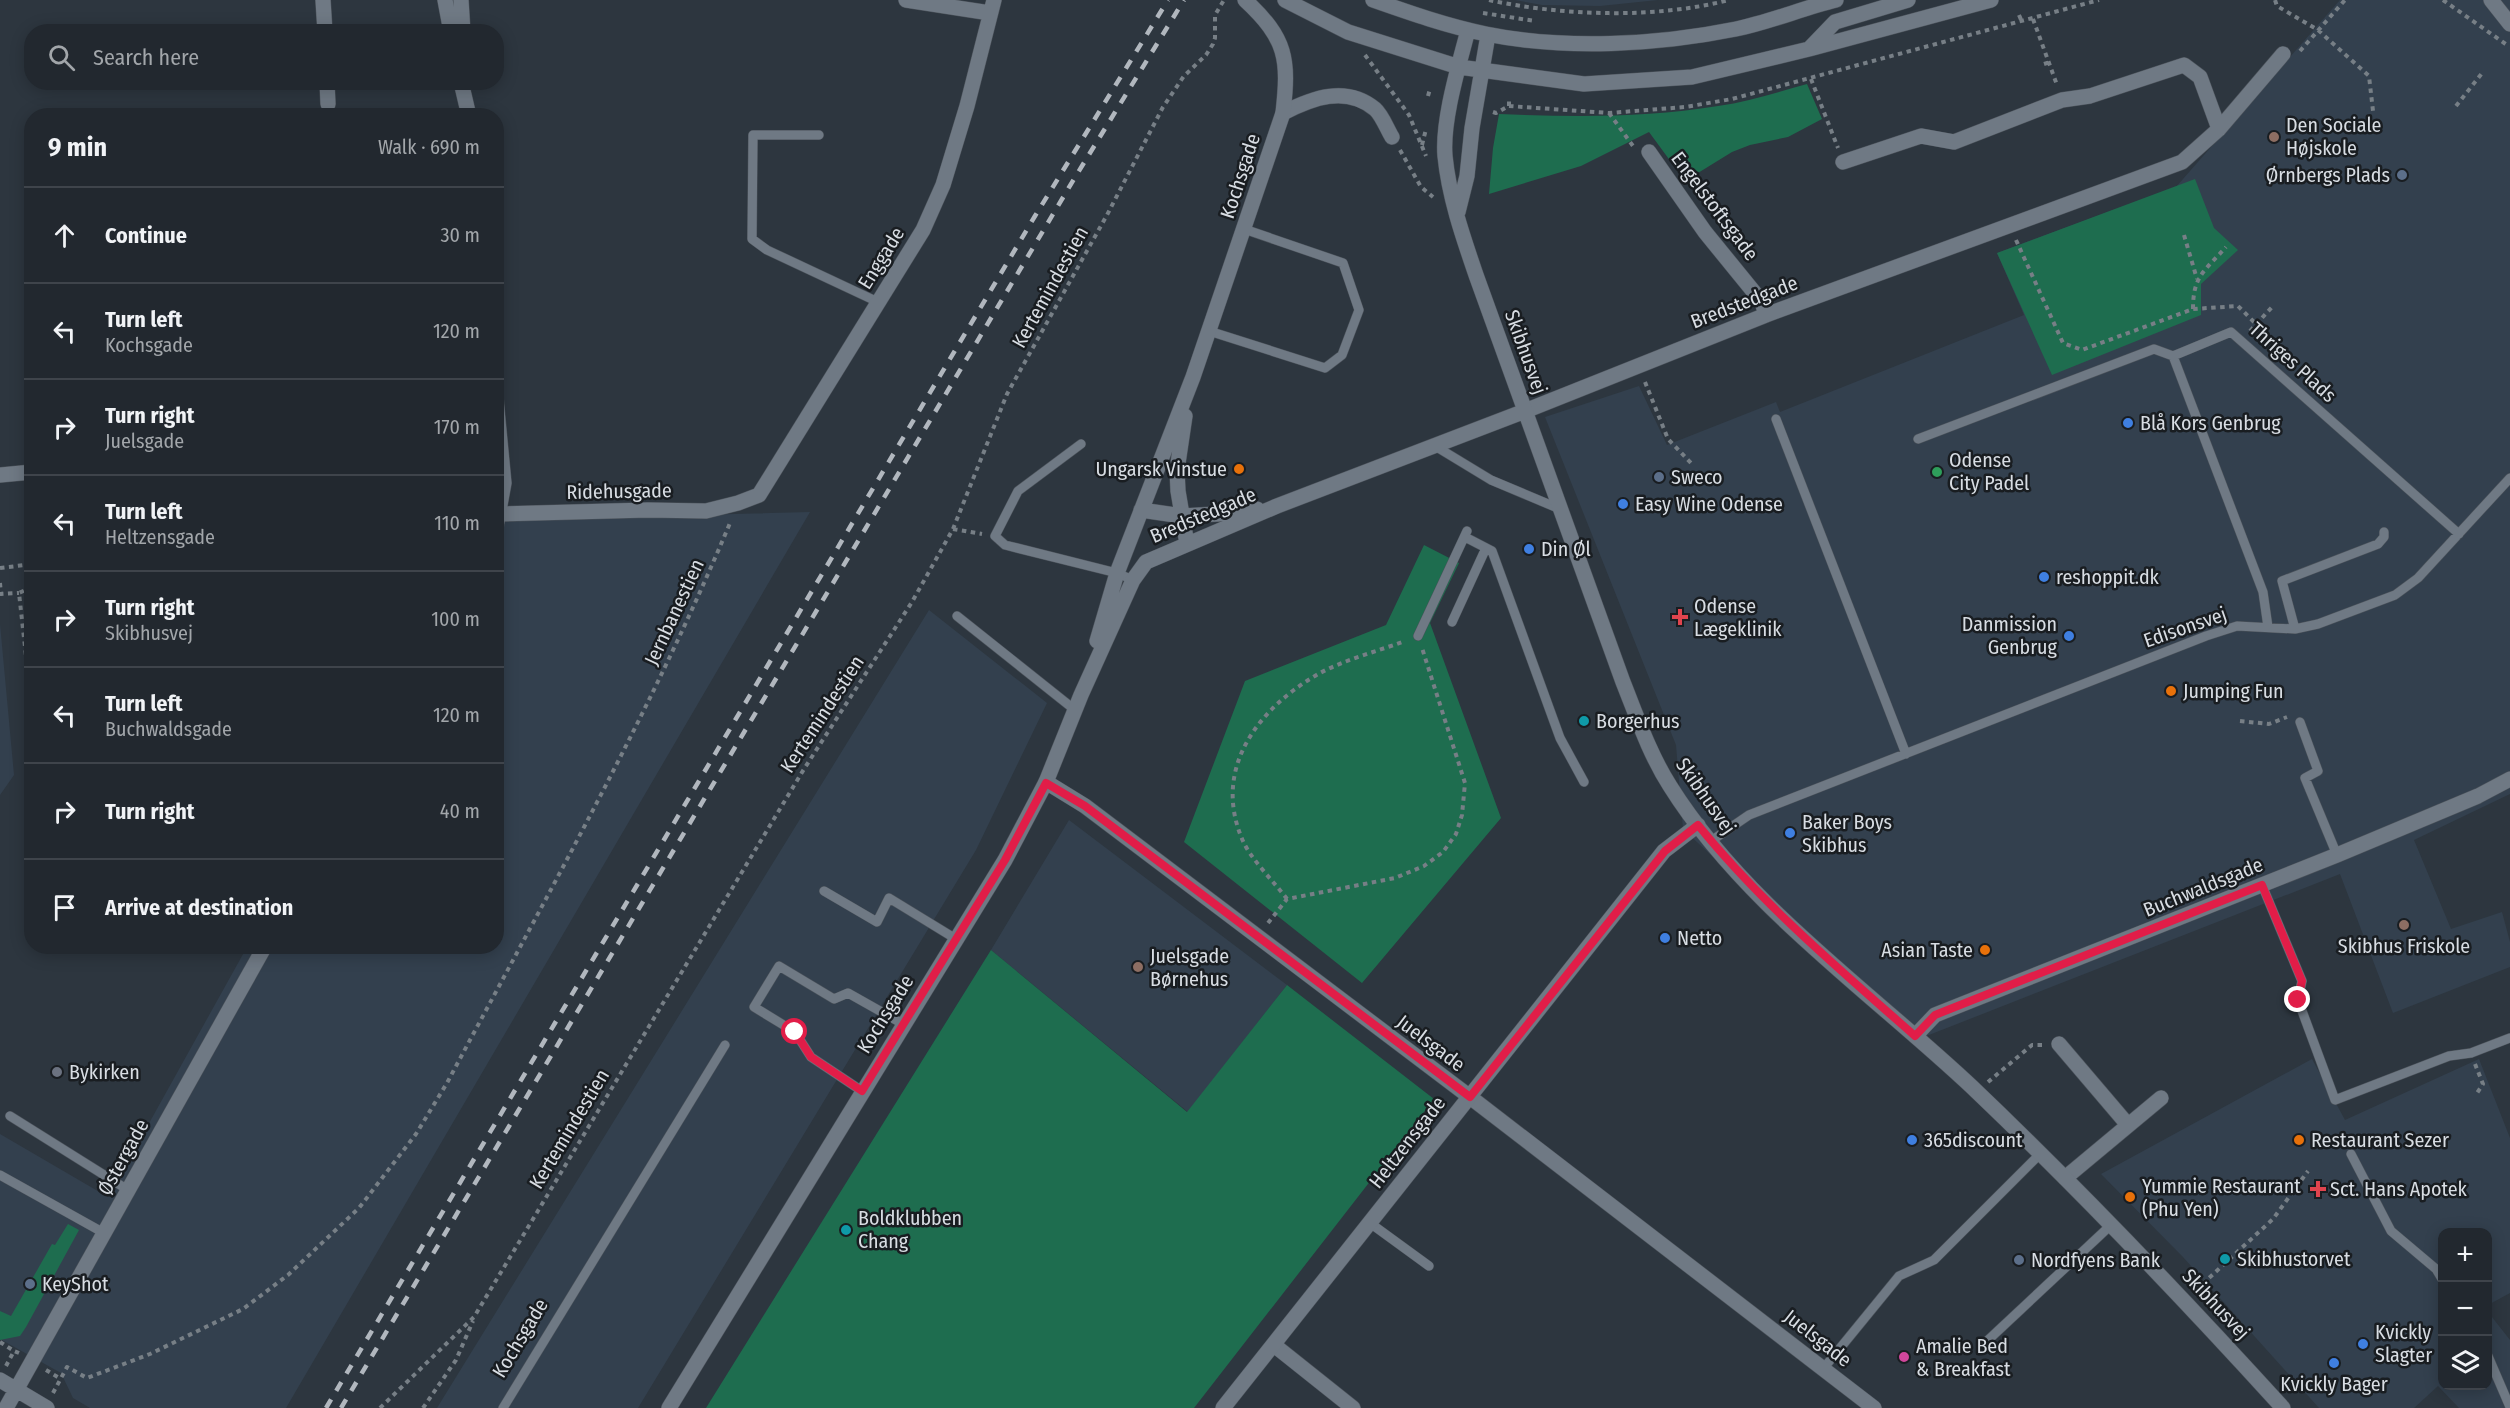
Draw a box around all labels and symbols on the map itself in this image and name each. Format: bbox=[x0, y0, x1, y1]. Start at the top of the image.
place label: Den Sociale Højskole bbox=[2286, 113, 2381, 160]
street label: Kochsgade bbox=[1215, 130, 1265, 222]
marker: Den Sociale Højskole bbox=[2267, 130, 2281, 144]
street label: Engelstoftsgade bbox=[1666, 147, 1764, 265]
place label: Ørnbergs Plads bbox=[2266, 163, 2390, 187]
marker: Ørnbergs Plads bbox=[2395, 168, 2409, 182]
street label: Kertemindestien bbox=[1007, 222, 1093, 352]
street label: Enggade bbox=[853, 223, 909, 293]
street label: Bredstedgade bbox=[1687, 271, 1801, 333]
street label: Skibhusvej bbox=[1500, 307, 1552, 397]
street label: Thriges Plads bbox=[2245, 317, 2341, 407]
place label: Blå Kors Genbrug bbox=[2140, 411, 2281, 435]
marker: Blå Kors Genbrug bbox=[2121, 416, 2135, 430]
place label: Odense City Padel bbox=[1949, 448, 2029, 495]
place label: Ungarsk Vinstue bbox=[1095, 457, 1227, 481]
marker: Ungarsk Vinstue bbox=[1232, 462, 1246, 476]
place label: Sweco bbox=[1671, 465, 1723, 489]
marker: Odense City Padel bbox=[1930, 465, 1944, 479]
marker: Sweco bbox=[1652, 470, 1666, 484]
street label: Ridehusgade bbox=[566, 478, 672, 504]
street label: Bredstedgade bbox=[1146, 482, 1260, 548]
place label: Easy Wine Odense bbox=[1635, 492, 1783, 516]
marker: Easy Wine Odense bbox=[1616, 497, 1630, 511]
place label: Din Øl bbox=[1541, 537, 1591, 561]
marker: Din Øl bbox=[1522, 542, 1536, 556]
street label: Jernbanestien bbox=[639, 555, 709, 669]
place label: reshoppit.dk bbox=[2056, 565, 2160, 589]
marker: reshoppit.dk bbox=[2037, 570, 2051, 584]
place label: Odense Lægeklinik bbox=[1694, 594, 1782, 641]
street label: Edisonsvej bbox=[2140, 602, 2230, 652]
marker: Odense Lægeklinik bbox=[1671, 608, 1689, 626]
place label: Danmission Genbrug bbox=[1962, 612, 2058, 659]
marker: Danmission Genbrug bbox=[2062, 629, 2076, 643]
street label: Kertemindestien bbox=[775, 651, 869, 777]
place label: Jumping Fun bbox=[2183, 679, 2284, 703]
marker: Jumping Fun bbox=[2164, 684, 2178, 698]
place label: Borgerhus bbox=[1596, 709, 1680, 733]
marker: Borgerhus bbox=[1577, 714, 1591, 728]
street label: Skibhusvej bbox=[1671, 753, 1741, 839]
place label: Baker Boys Skibhus bbox=[1802, 810, 1892, 857]
marker: Baker Boys Skibhus bbox=[1783, 826, 1797, 840]
street label: Buchwaldsgade bbox=[2140, 852, 2266, 922]
marker: Skibhus Friskole bbox=[2397, 918, 2411, 932]
place label: Netto bbox=[1677, 926, 1722, 950]
marker: Netto bbox=[1658, 931, 1672, 945]
place label: Skibhus Friskole bbox=[2338, 934, 2470, 958]
place label: Asian Taste bbox=[1881, 938, 1973, 962]
marker: Asian Taste bbox=[1978, 943, 1992, 957]
place label: Juelsgade Børnehus bbox=[1150, 944, 1229, 991]
marker: Juelsgade Børnehus bbox=[1131, 960, 1145, 974]
street label: Kochsgade bbox=[852, 970, 918, 1058]
route end bbox=[2284, 986, 2310, 1012]
street label: Juelsgade bbox=[1392, 1010, 1470, 1076]
route start bbox=[781, 1018, 807, 1044]
place label: Bykirken bbox=[69, 1060, 140, 1084]
marker: Bykirken bbox=[50, 1065, 64, 1079]
street label: Kertemindestien bbox=[524, 1065, 614, 1193]
street label: Heltzensgade bbox=[1364, 1091, 1450, 1193]
street label: Østergade bbox=[92, 1115, 154, 1199]
place label: 365discount bbox=[1924, 1128, 2023, 1152]
place label: Restaurant Sezer bbox=[2311, 1128, 2449, 1152]
marker: 365discount bbox=[1905, 1133, 1919, 1147]
marker: Restaurant Sezer bbox=[2292, 1133, 2306, 1147]
place label: Yummie Restaurant (Phu Yen) bbox=[2142, 1174, 2301, 1221]
place label: Sct. Hans Apotek bbox=[2330, 1177, 2468, 1201]
marker: Sct. Hans Apotek bbox=[2311, 1182, 2325, 1196]
marker: Yummie Restaurant (Phu Yen) bbox=[2123, 1190, 2137, 1204]
place label: Boldklubben Chang bbox=[858, 1206, 962, 1253]
marker: Boldklubben Chang bbox=[839, 1223, 853, 1237]
place label: Skibhustorvet bbox=[2237, 1247, 2351, 1271]
place label: Nordfyens Bank bbox=[2031, 1248, 2161, 1272]
marker: Skibhustorvet bbox=[2218, 1252, 2232, 1266]
marker: Nordfyens Bank bbox=[2012, 1253, 2026, 1267]
street label: Skibhusvej bbox=[2177, 1264, 2255, 1344]
place label: KeyShot bbox=[42, 1272, 109, 1296]
marker: KeyShot bbox=[23, 1277, 37, 1291]
street label: Kochsgade bbox=[487, 1294, 553, 1382]
street label: Juelsgade bbox=[1779, 1304, 1857, 1372]
place label: Kvickly Slagter bbox=[2375, 1320, 2432, 1367]
place label: Amalie Bed & Breakfast bbox=[1916, 1334, 2011, 1381]
marker: Kvickly Slagter bbox=[2356, 1337, 2370, 1351]
marker: Amalie Bed & Breakfast bbox=[1897, 1350, 1911, 1364]
marker: Kvickly Bager bbox=[2327, 1356, 2341, 1370]
place label: Kvickly Bager bbox=[2280, 1372, 2388, 1396]

